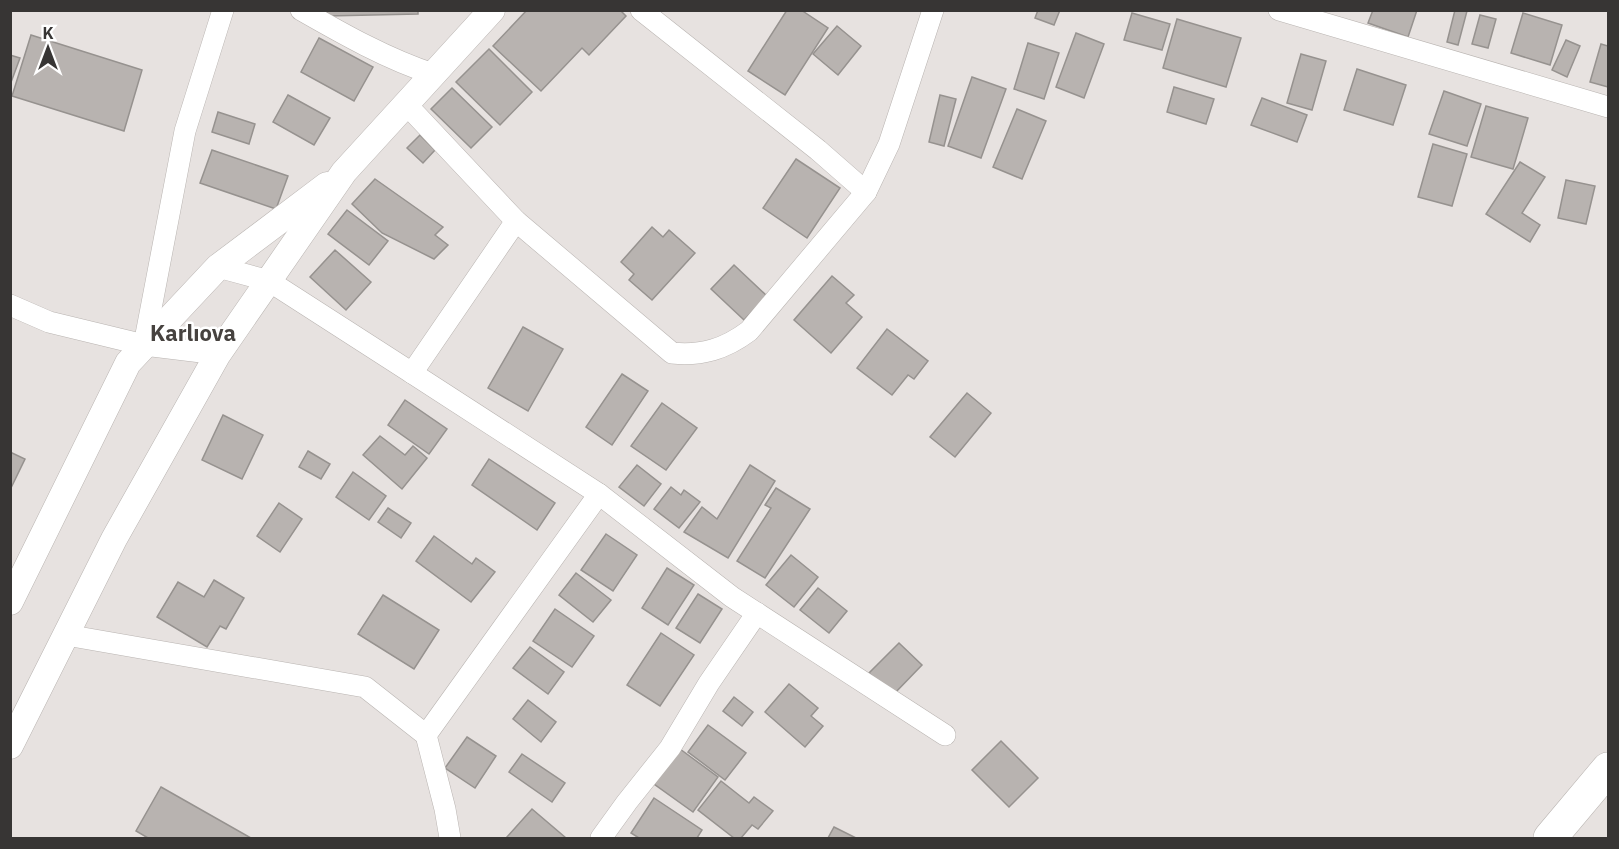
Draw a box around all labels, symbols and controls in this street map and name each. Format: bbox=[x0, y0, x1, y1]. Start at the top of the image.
north arrow bbox=[18, 18, 78, 78]
text: K bbox=[42, 23, 54, 43]
district label: Karlıova bbox=[150, 318, 236, 347]

